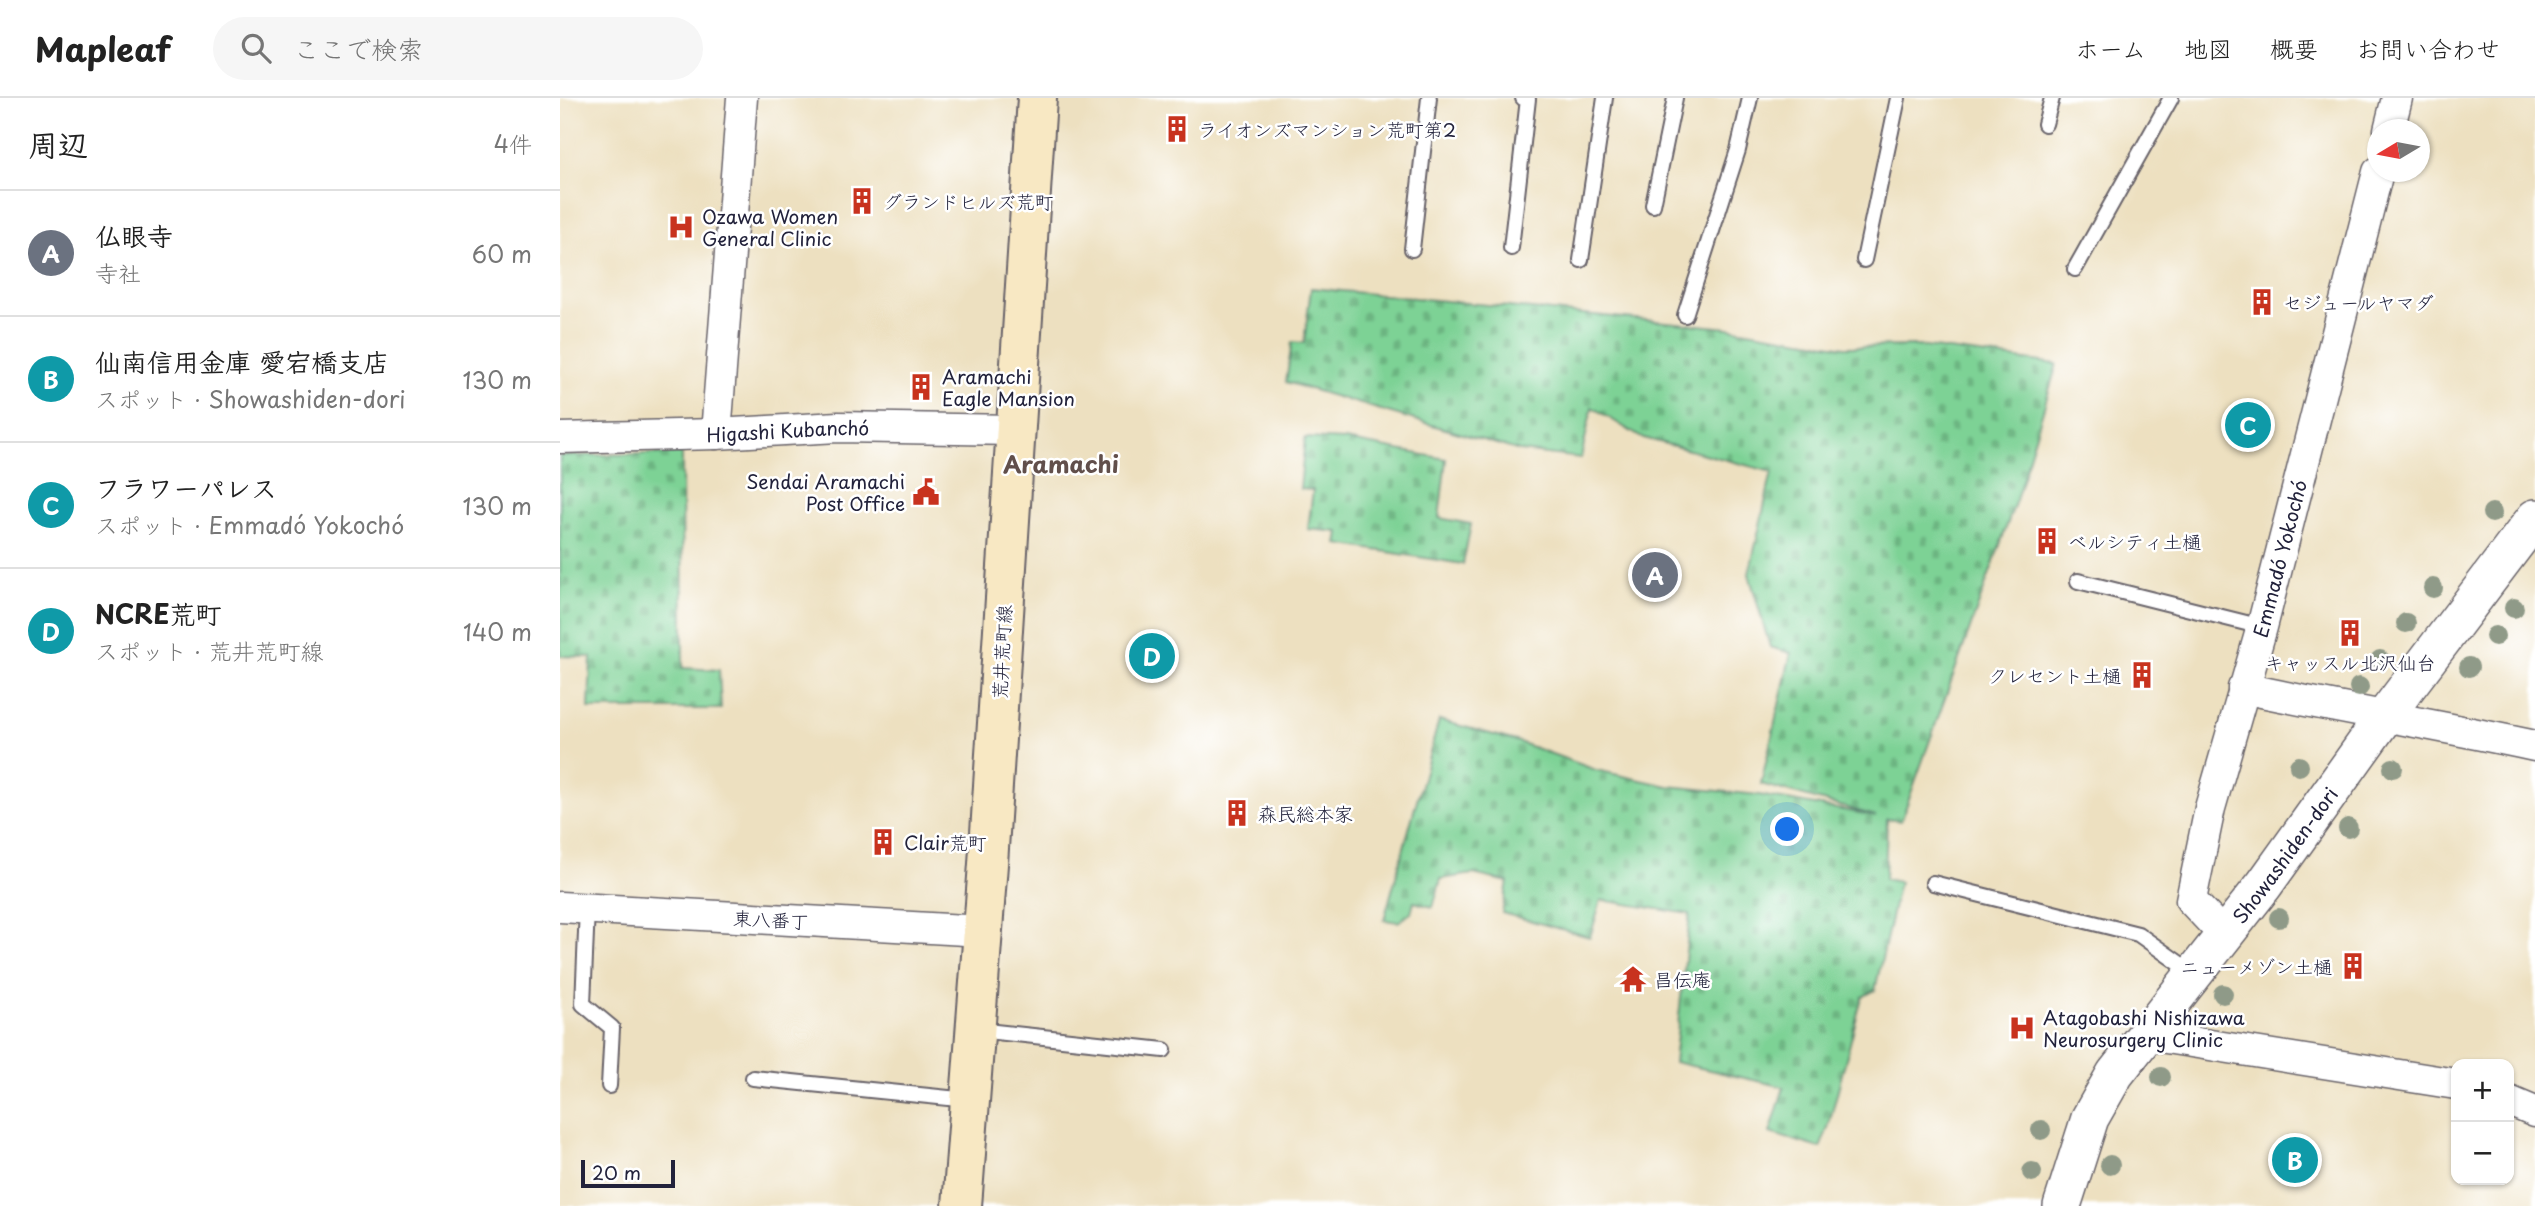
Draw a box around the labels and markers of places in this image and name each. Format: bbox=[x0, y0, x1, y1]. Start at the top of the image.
building icon: ライオンズマンション荒町第2 bbox=[1162, 114, 1192, 144]
place label: ライオンズマンション荒町第2 bbox=[1198, 115, 1456, 143]
building icon: グランドヒルズ荒町 bbox=[847, 186, 877, 216]
place label: グランドヒルズ荒町 bbox=[883, 187, 1054, 215]
place label: Ozawa Women General Clinic bbox=[702, 202, 838, 252]
hospital icon: Ozawa Women General Clinic bbox=[666, 212, 696, 242]
building icon: セジュールヤマダ bbox=[2247, 287, 2277, 317]
place label: セジュールヤマダ bbox=[2283, 288, 2434, 316]
place label: Aramachi Eagle Mansion bbox=[942, 362, 1075, 412]
building icon: Aramachi Eagle Mansion bbox=[906, 372, 936, 402]
pin: C bbox=[2225, 399, 2271, 451]
place label: Sendai Aramachi Post Office bbox=[746, 467, 905, 517]
public building icon: Sendai Aramachi Post Office bbox=[911, 477, 941, 507]
building icon: ベルシティ土樋 bbox=[2032, 526, 2062, 556]
place label: ベルシティ土樋 bbox=[2068, 527, 2201, 555]
pin: A bbox=[1632, 549, 1678, 601]
building icon: キャッスル北沢仙台 bbox=[2335, 618, 2365, 648]
pin: D bbox=[1129, 630, 1175, 682]
place label: キャッスル北沢仙台 bbox=[2264, 648, 2436, 676]
building icon: クレセント土樋 bbox=[2127, 660, 2157, 690]
place label: クレセント土樋 bbox=[1988, 661, 2121, 689]
building icon: 森民総本家 bbox=[1222, 798, 1252, 828]
place label: 森民総本家 bbox=[1258, 799, 1353, 827]
building icon: Clair荒町 bbox=[868, 827, 898, 857]
place label: Clair荒町 bbox=[904, 828, 987, 856]
building icon: ニューメゾン土樋 bbox=[2338, 951, 2368, 981]
place label: ニューメゾン土樋 bbox=[2180, 952, 2332, 980]
temple icon: 昌伝庵 bbox=[1618, 964, 1648, 994]
place label: 昌伝庵 bbox=[1654, 965, 1711, 993]
place label: Atagobashi Nishizawa Neurosurgery Clinic bbox=[2043, 1003, 2245, 1053]
hospital icon: Atagobashi Nishizawa Neurosurgery Clinic bbox=[2007, 1013, 2037, 1043]
pin: B bbox=[2272, 1134, 2318, 1186]

